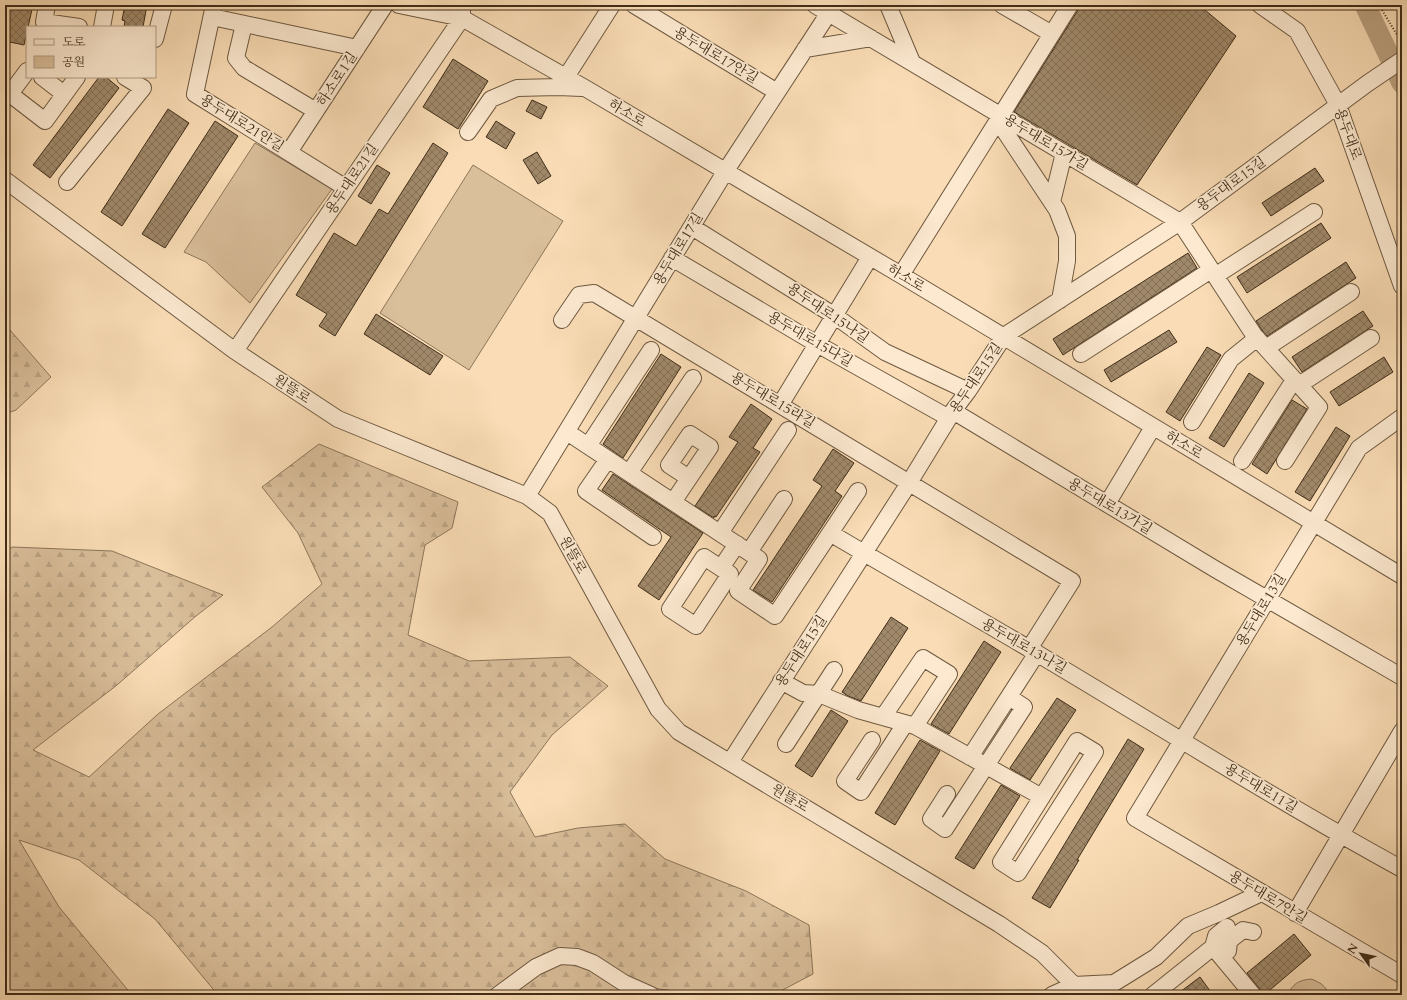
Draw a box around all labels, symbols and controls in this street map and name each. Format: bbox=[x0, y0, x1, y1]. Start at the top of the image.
street label: 용두대로17안길 bbox=[670, 22, 762, 88]
legend bbox=[26, 26, 156, 78]
text: 도로 bbox=[62, 34, 86, 50]
street label: 하소로1길 bbox=[312, 48, 362, 110]
text: 공원 bbox=[62, 54, 85, 70]
street label: 용두대로21안길 bbox=[196, 90, 288, 156]
street label: 하소로 bbox=[605, 94, 650, 132]
street label: 용두대로 bbox=[1330, 105, 1366, 163]
street label: 용두대로15가길 bbox=[1000, 109, 1092, 175]
street label: 용두대로21길 bbox=[321, 140, 383, 218]
street label: 용두대로15길 bbox=[1192, 152, 1270, 216]
street label: 용두대로17길 bbox=[649, 209, 707, 289]
street label: 하소로 bbox=[884, 259, 929, 297]
street label: 용두대로15나길 bbox=[783, 278, 873, 348]
street label: 용두대로15다길 bbox=[764, 307, 856, 371]
street label: 용두대로15길 bbox=[945, 339, 1007, 417]
street label: 용두대로15라길 bbox=[727, 367, 819, 433]
street label: 원뜰로 bbox=[270, 370, 315, 408]
street label: 하소로 bbox=[1162, 426, 1207, 464]
street label: 용두대로13가길 bbox=[1064, 473, 1156, 539]
street label: 원뜰로 bbox=[555, 533, 591, 578]
street label: 용두대로13길 bbox=[1232, 570, 1290, 650]
street label: 용두대로15길 bbox=[771, 611, 831, 691]
street label: 용두대로13나길 bbox=[978, 614, 1070, 678]
street label: 용두대로11길 bbox=[1221, 759, 1301, 817]
street label: 원뜰로 bbox=[768, 779, 813, 817]
street label: 용두대로7안길 bbox=[1225, 866, 1311, 928]
north arrow bbox=[1341, 934, 1381, 974]
text: N bbox=[1344, 940, 1362, 957]

